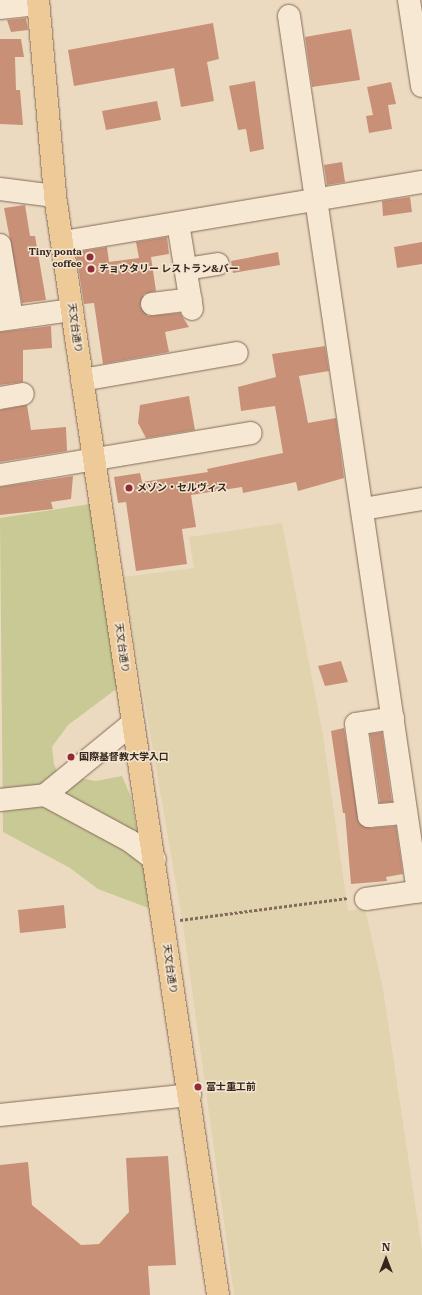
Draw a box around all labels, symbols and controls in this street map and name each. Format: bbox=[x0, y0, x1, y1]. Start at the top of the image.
place label: Tiny ponta coffee bbox=[29, 245, 82, 268]
marker: Tiny ponta coffee bbox=[85, 252, 95, 262]
place label: チョウタリー レストラン&バー bbox=[99, 263, 239, 275]
marker: チョウタリー レストラン&バー bbox=[86, 264, 96, 274]
street label: 天文台通り bbox=[66, 302, 84, 354]
place label: メゾン・セルヴィス bbox=[137, 482, 227, 494]
marker: メゾン・セルヴィス bbox=[124, 483, 134, 493]
street label: 天文台通り bbox=[113, 622, 131, 674]
place label: 国際基督教大学入口 bbox=[79, 751, 169, 763]
marker: 国際基督教大学入口 bbox=[66, 752, 76, 762]
street label: 天文台通り bbox=[161, 943, 179, 995]
place label: 富士重工前 bbox=[206, 1081, 256, 1093]
marker: 富士重工前 bbox=[193, 1082, 203, 1092]
north arrow bbox=[366, 1239, 406, 1279]
text: N bbox=[382, 1240, 390, 1254]

